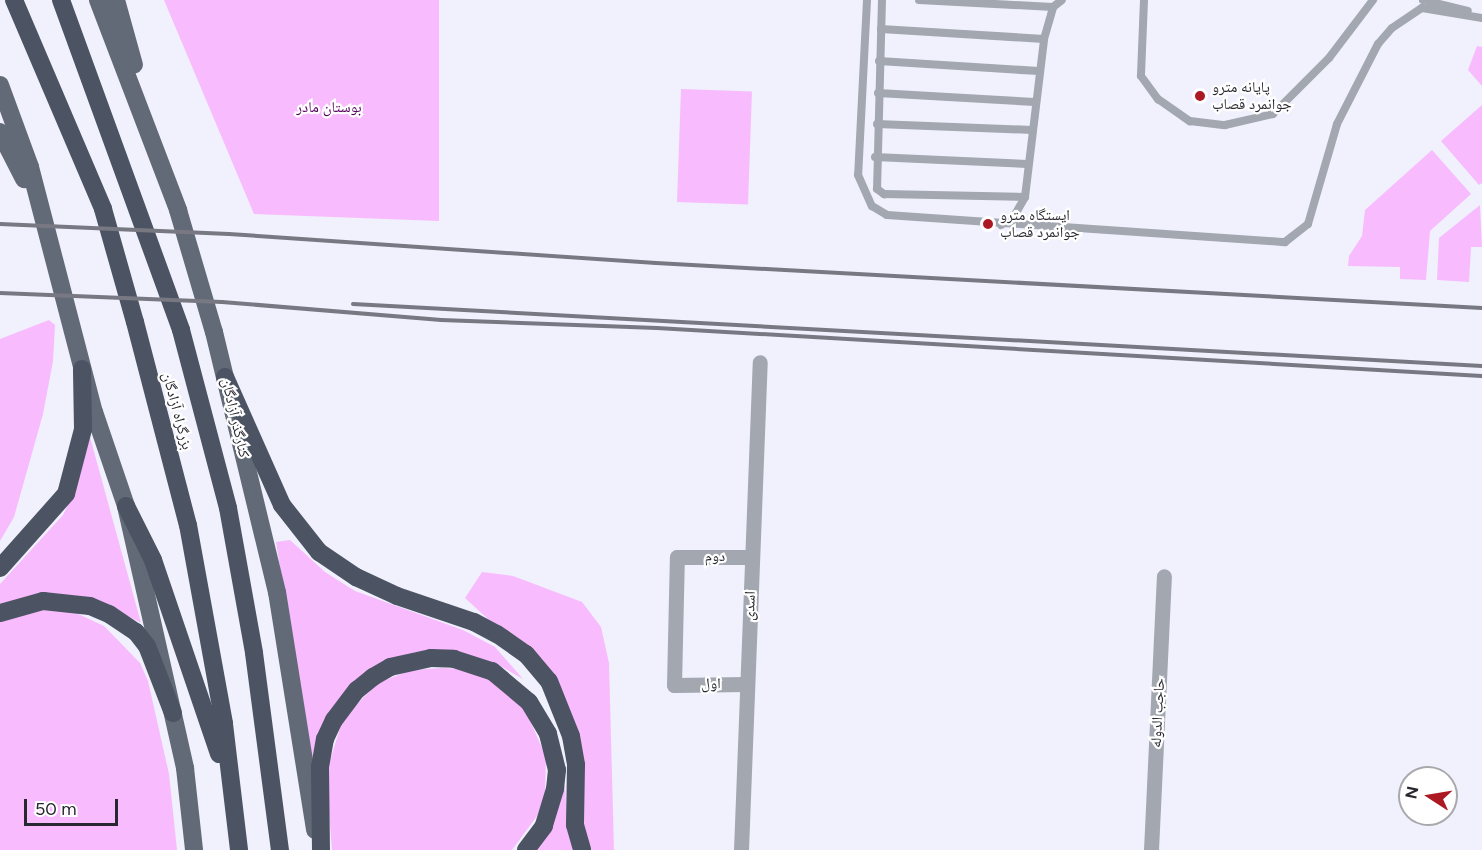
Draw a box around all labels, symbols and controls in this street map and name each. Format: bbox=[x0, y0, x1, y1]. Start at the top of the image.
place label: پایانه مترو جوانمرد قصاب bbox=[1212, 78, 1292, 113]
marker: پایانه مترو جوانمرد قصاب bbox=[1193, 89, 1207, 103]
park label: بوستان مادر bbox=[296, 99, 362, 117]
place label: ایستگاه مترو جوانمرد قصاب bbox=[1000, 206, 1080, 241]
marker: ایستگاه مترو جوانمرد قصاب bbox=[981, 217, 995, 231]
street label: بزرگراه آزادگان bbox=[158, 370, 196, 452]
street label: کنارگذر آزادگان bbox=[217, 377, 253, 459]
street label: دوم bbox=[705, 548, 725, 566]
street label: اسدی bbox=[740, 591, 760, 621]
street label: اول bbox=[701, 675, 721, 693]
street label: حاجب الدوله bbox=[1147, 678, 1169, 748]
north arrow bbox=[1398, 766, 1458, 826]
text: N bbox=[1401, 785, 1422, 801]
scale bar bbox=[27, 787, 122, 825]
text: 50 m bbox=[35, 798, 77, 820]

